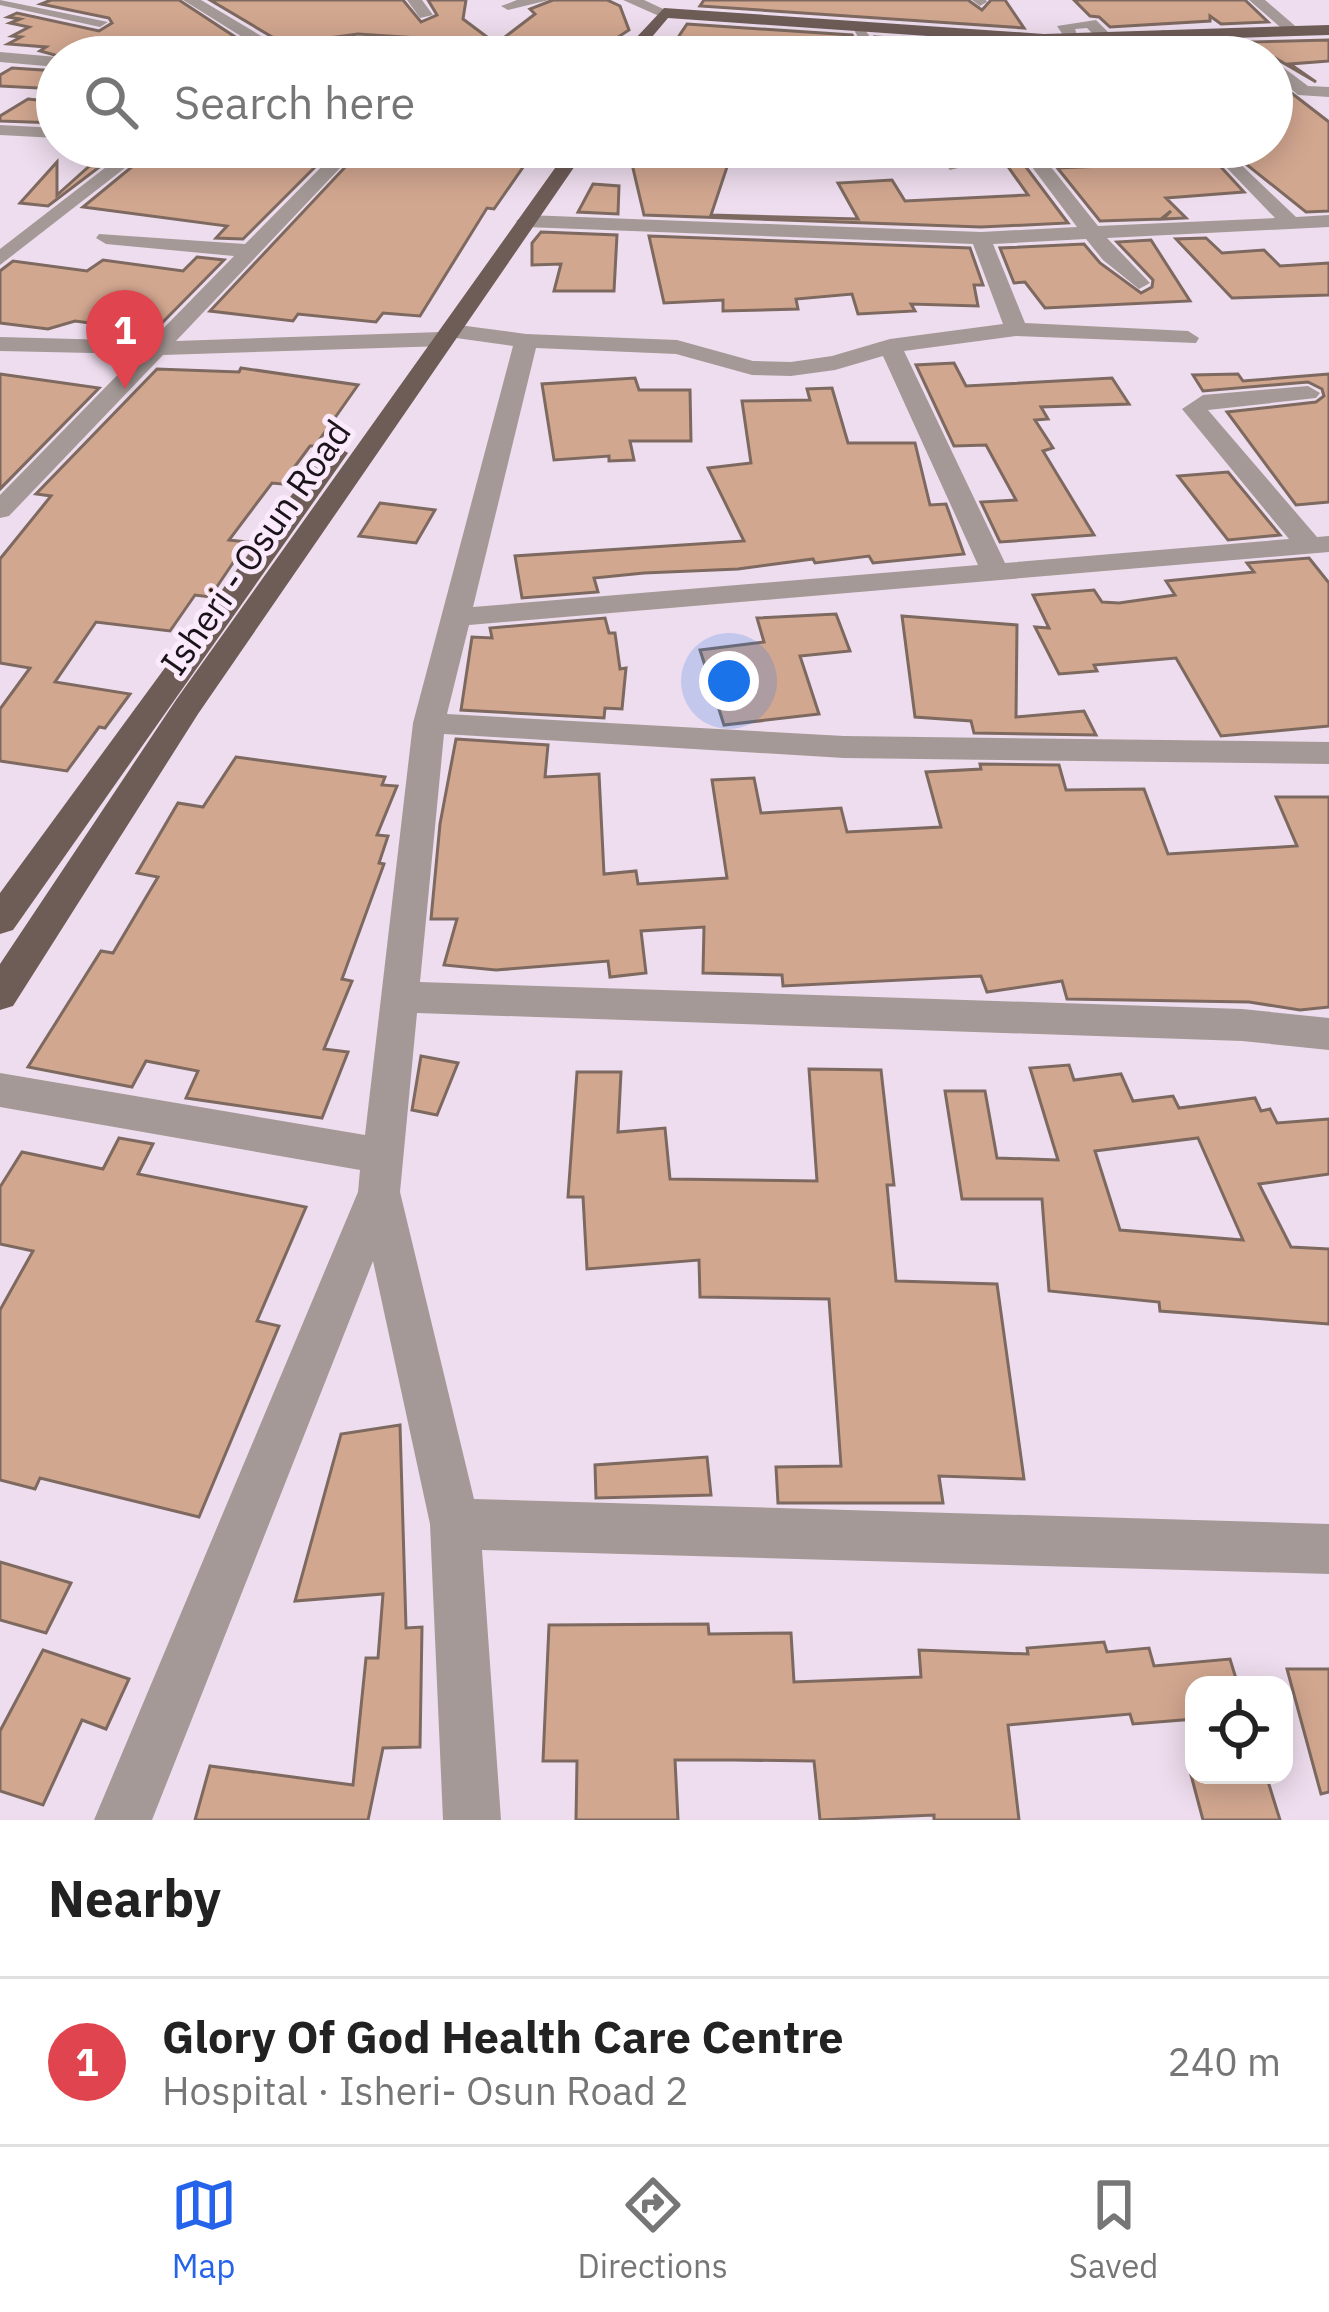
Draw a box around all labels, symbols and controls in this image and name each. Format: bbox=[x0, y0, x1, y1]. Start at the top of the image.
search box bbox=[36, 36, 1293, 168]
icon: search bbox=[78, 69, 144, 135]
text: Search here bbox=[174, 73, 415, 131]
pin: 1 bbox=[86, 290, 164, 389]
street label: Isheri - Osun Road bbox=[149, 410, 361, 684]
your location bbox=[699, 651, 759, 711]
map controls bbox=[1185, 1676, 1293, 1784]
button: locate bbox=[1185, 1676, 1293, 1784]
text: Nearby bbox=[48, 1865, 221, 1931]
text: Glory Of God Health Care Centre bbox=[162, 2007, 843, 2065]
text: 1 bbox=[75, 2036, 99, 2087]
text: 240 m bbox=[1168, 2036, 1281, 2087]
text: Hospital · Isheri- Osun Road 2 bbox=[162, 2065, 688, 2116]
tab: Map bbox=[171, 2172, 237, 2287]
tab: Directions bbox=[578, 2172, 728, 2287]
tab: Saved bbox=[1069, 2172, 1158, 2287]

